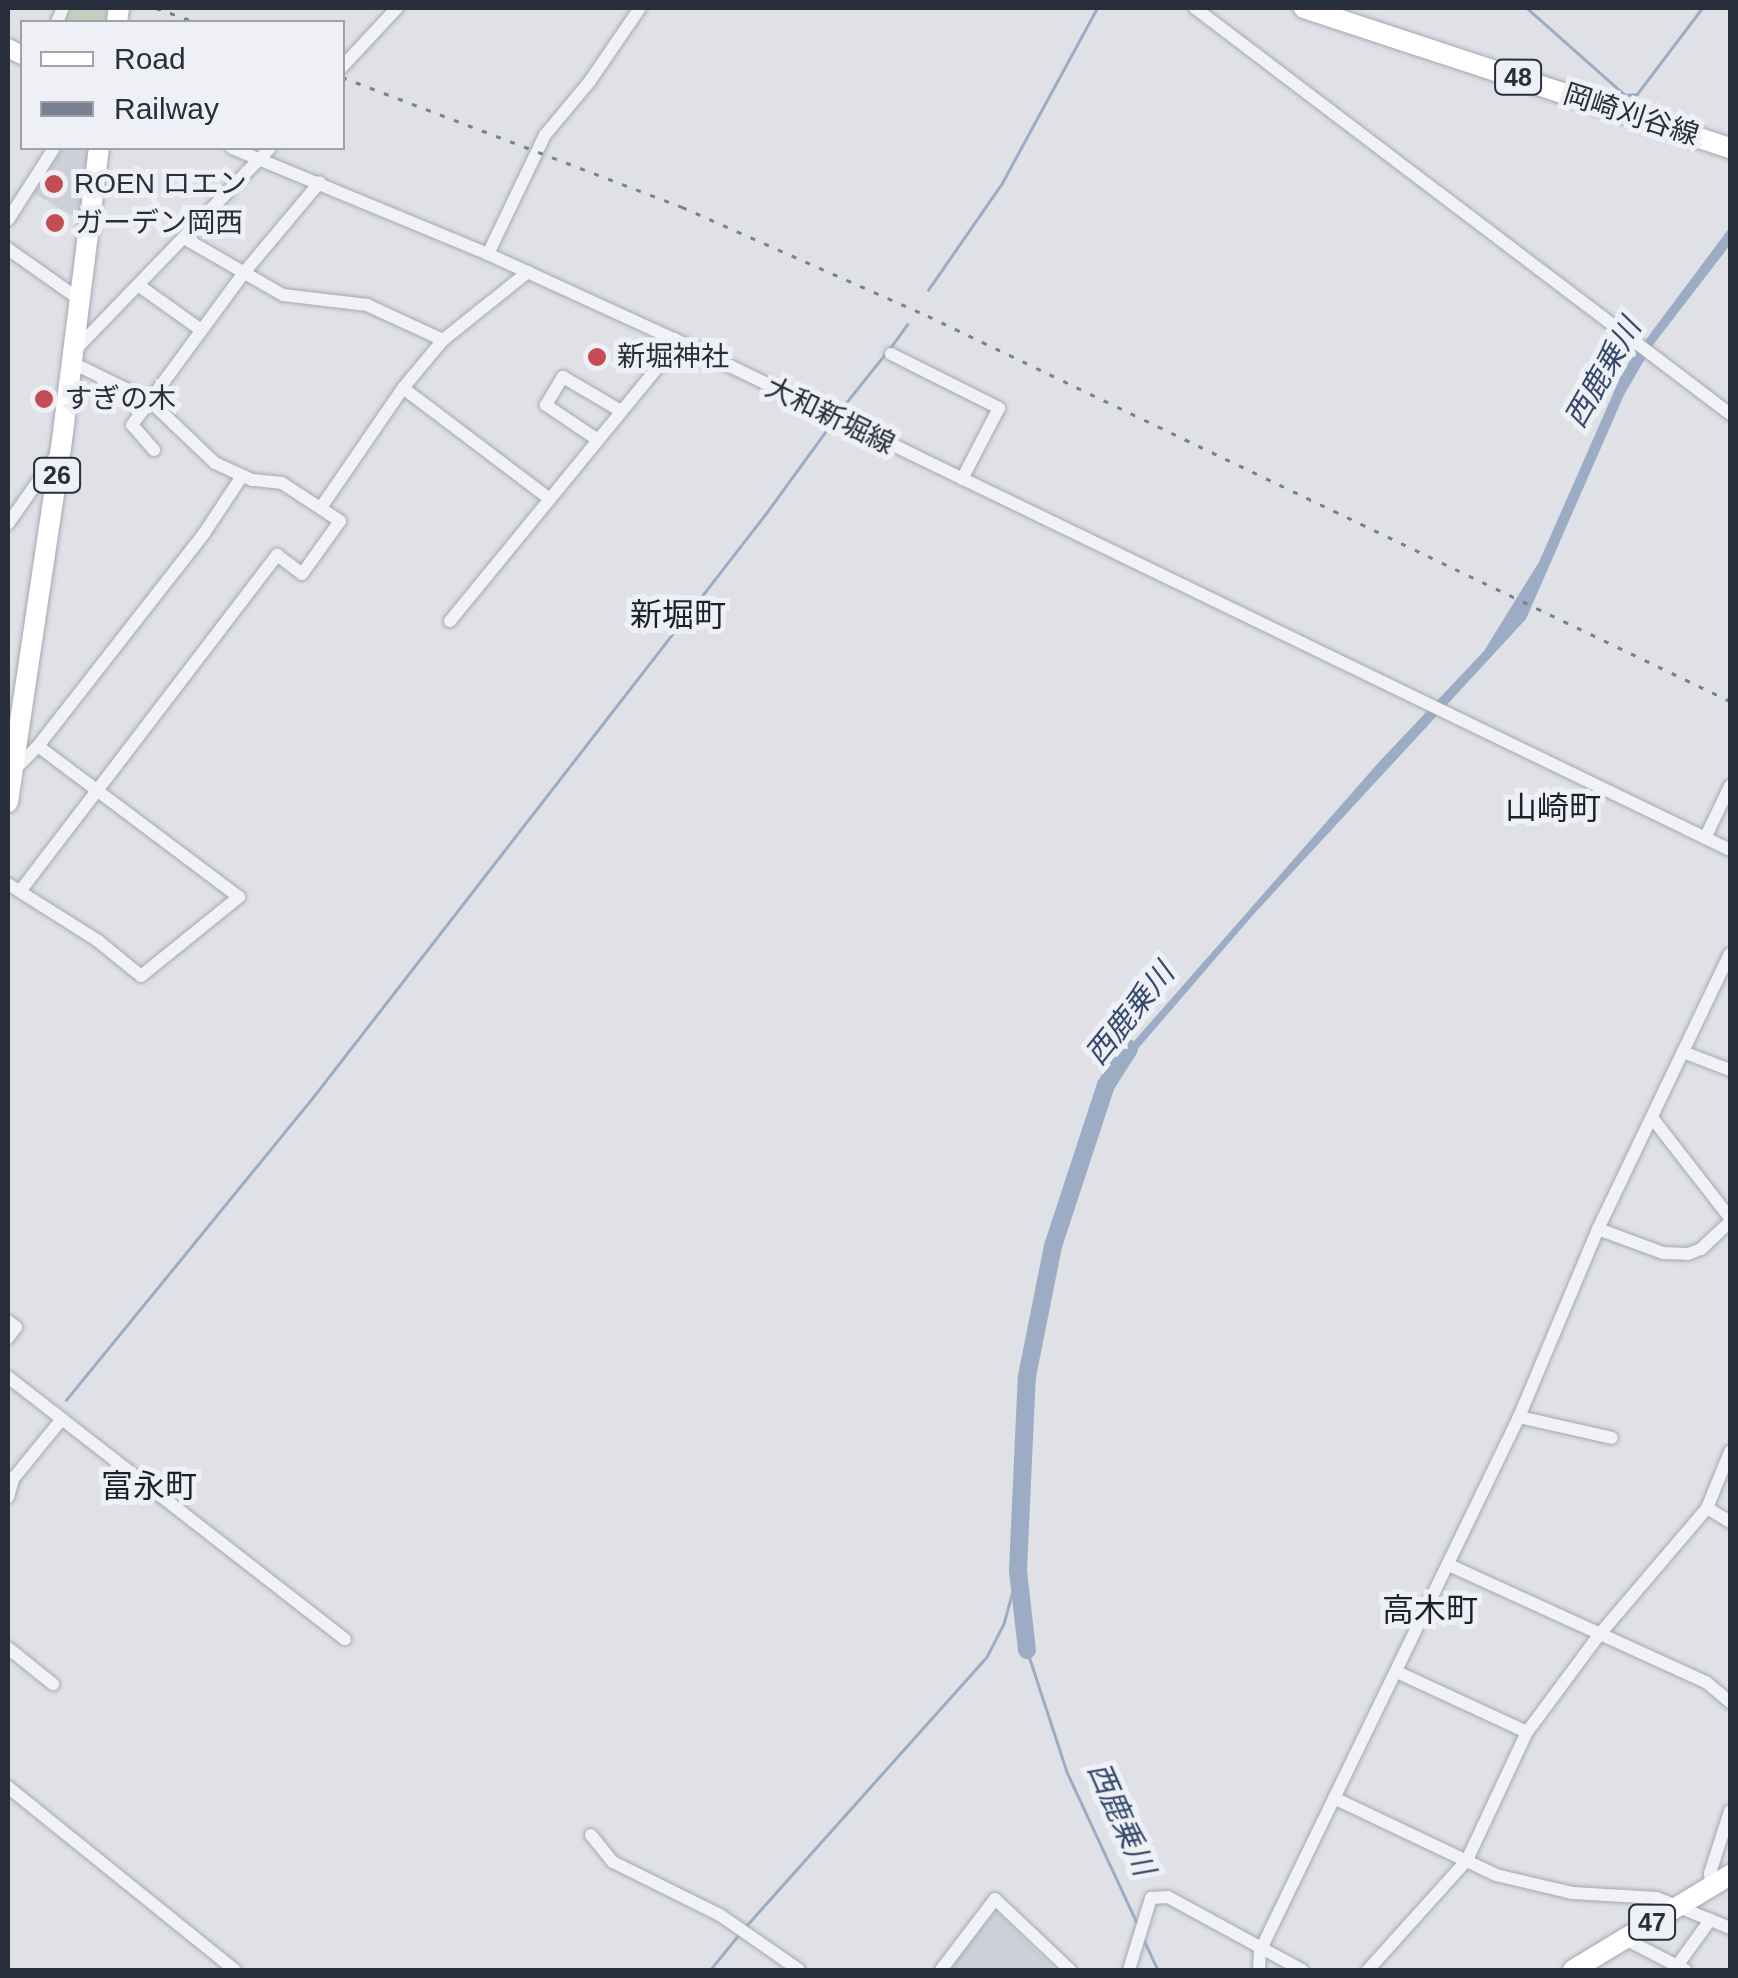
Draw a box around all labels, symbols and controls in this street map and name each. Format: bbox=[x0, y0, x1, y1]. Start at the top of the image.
legend bbox=[20, 20, 345, 150]
text: Road bbox=[114, 42, 186, 75]
road number: 48 bbox=[1493, 57, 1543, 97]
street label: 岡崎刈谷線 bbox=[1559, 77, 1703, 153]
text: Railway bbox=[114, 92, 219, 125]
place label: ROEN ロエン bbox=[74, 167, 247, 201]
marker: ROEN ロエン bbox=[43, 173, 65, 195]
place label: ガーデン岡西 bbox=[75, 206, 243, 240]
marker: ガーデン岡西 bbox=[44, 212, 66, 234]
water label: 西鹿乗川 bbox=[1557, 312, 1649, 434]
place label: 新堀神社 bbox=[617, 340, 729, 374]
marker: 新堀神社 bbox=[586, 346, 608, 368]
street label: 大和新堀線 bbox=[760, 370, 900, 462]
place label: すぎの木 bbox=[64, 382, 176, 416]
marker: すぎの木 bbox=[33, 388, 55, 410]
road number: 26 bbox=[32, 455, 82, 495]
district label: 新堀町 bbox=[630, 596, 726, 634]
district label: 山崎町 bbox=[1505, 789, 1601, 827]
water label: 西鹿乗川 bbox=[1078, 956, 1182, 1072]
district label: 富永町 bbox=[101, 1467, 197, 1505]
district label: 高木町 bbox=[1382, 1591, 1478, 1629]
water label: 西鹿乗川 bbox=[1080, 1757, 1162, 1881]
road number: 47 bbox=[1627, 1902, 1677, 1942]

